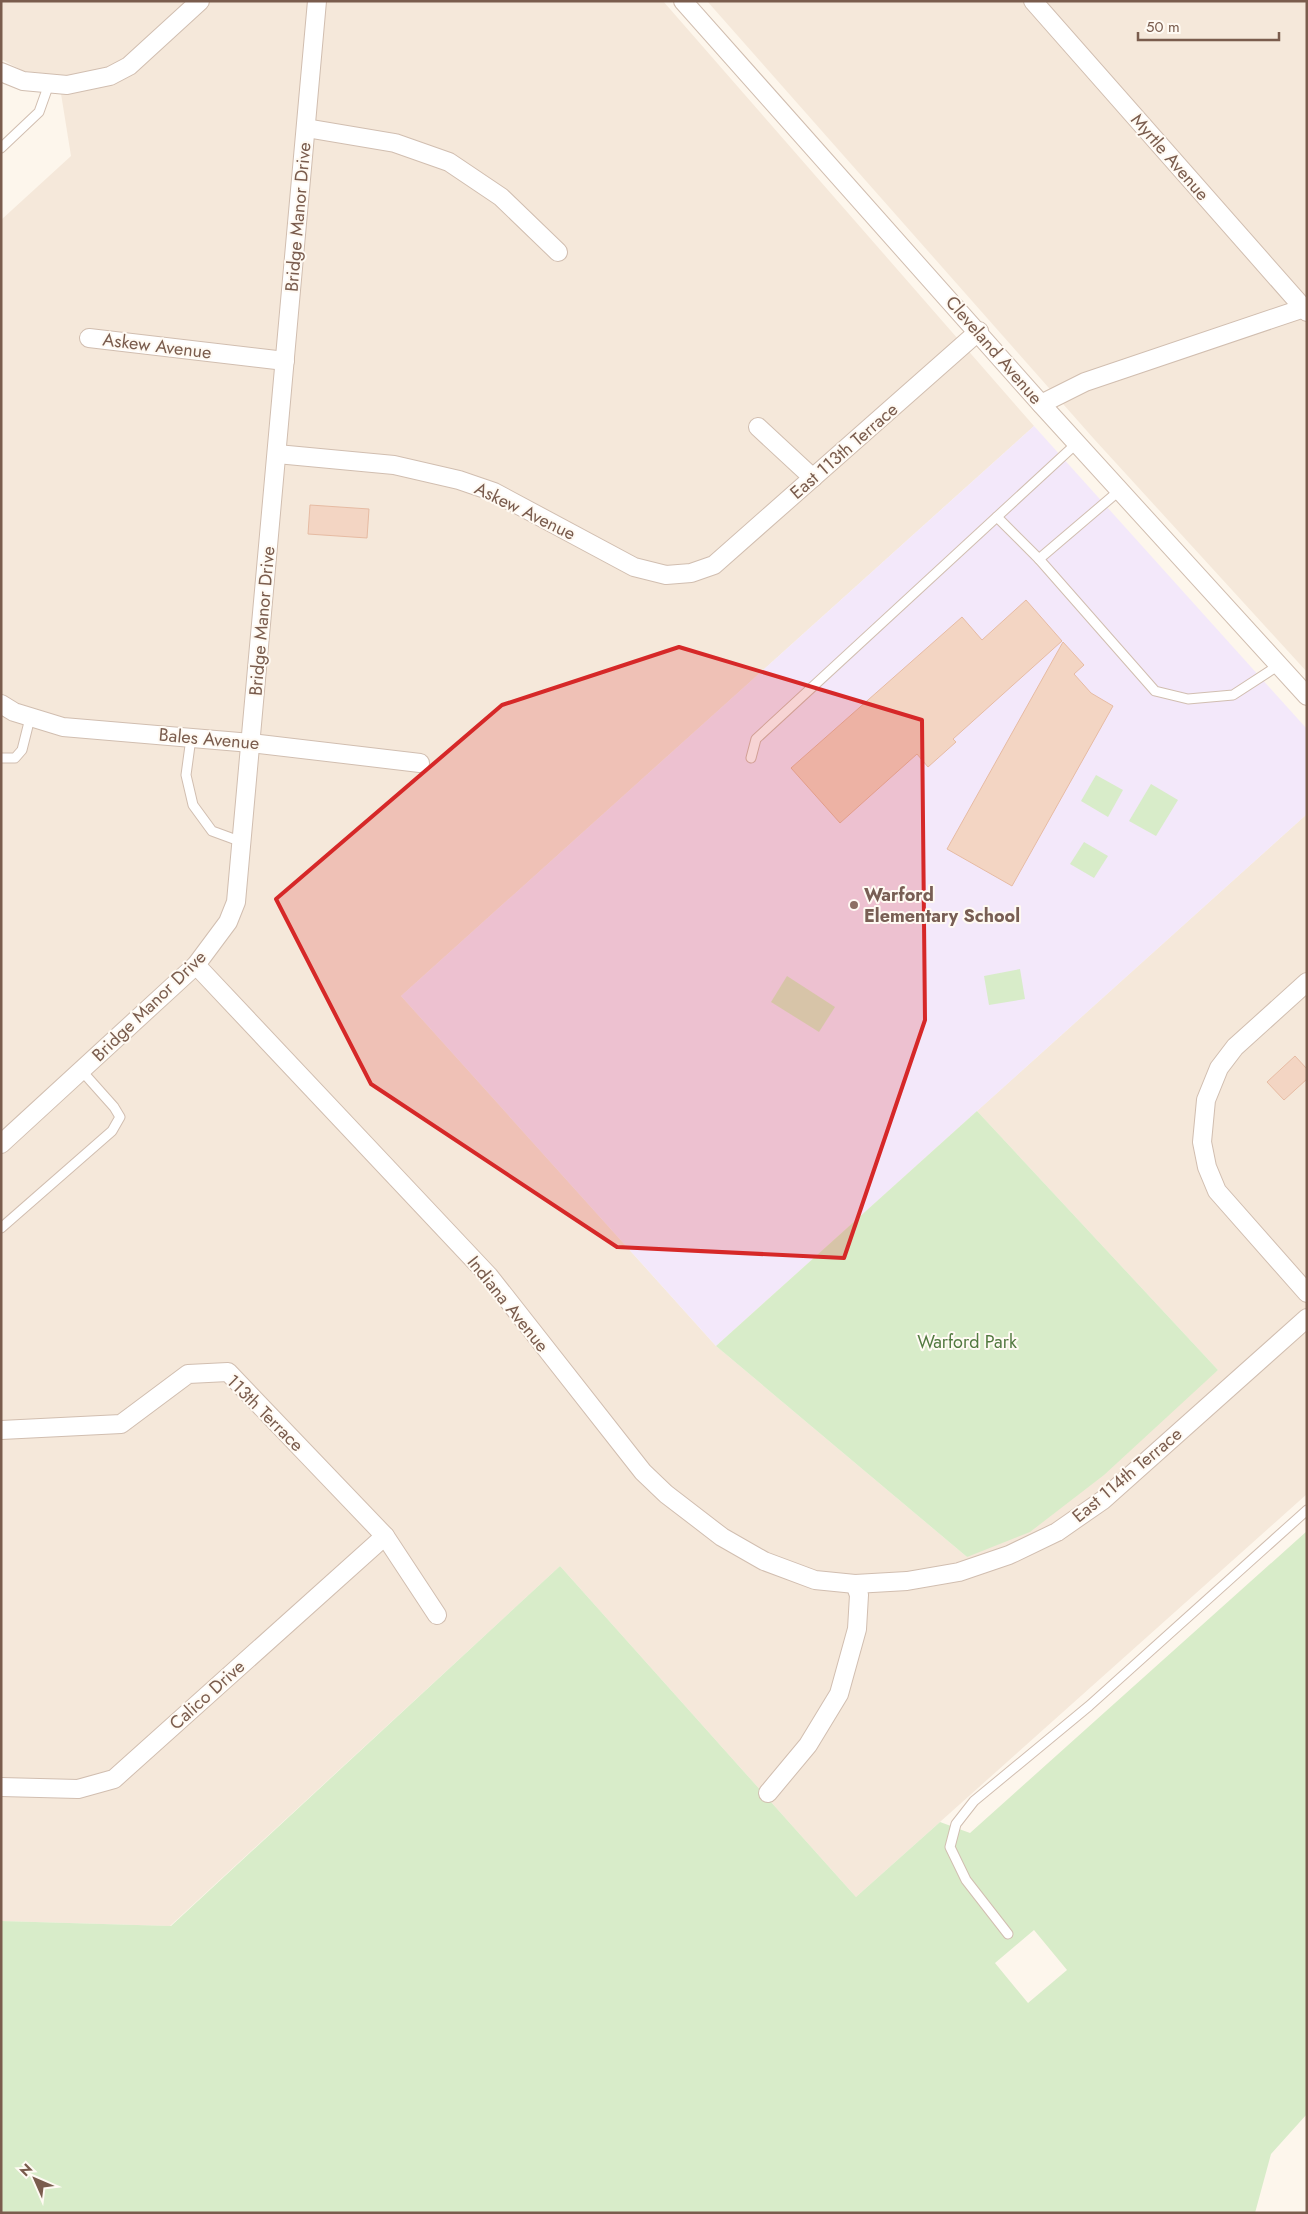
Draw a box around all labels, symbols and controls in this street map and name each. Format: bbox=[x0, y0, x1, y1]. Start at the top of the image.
scale bar bbox=[1138, 10, 1279, 42]
text: 50 m bbox=[1146, 16, 1180, 38]
street label: Myrtle Avenue bbox=[1125, 108, 1215, 206]
street label: Bridge Manor Drive bbox=[279, 141, 317, 293]
street label: Cleveland Avenue bbox=[939, 290, 1049, 410]
street label: Askew Avenue bbox=[101, 326, 213, 366]
street label: East 113th Terrace bbox=[784, 397, 904, 505]
street label: Askew Avenue bbox=[470, 475, 580, 547]
street label: Bridge Manor Drive bbox=[243, 545, 281, 697]
street label: Bales Avenue bbox=[158, 722, 260, 756]
place label: Warford Elementary School bbox=[864, 882, 1020, 929]
marker: Warford Elementary School bbox=[848, 899, 860, 911]
street label: Bridge Manor Drive bbox=[86, 944, 212, 1068]
street label: Indiana Avenue bbox=[461, 1250, 555, 1358]
park label: Warford Park bbox=[917, 1329, 1017, 1355]
street label: 113th Terrace bbox=[220, 1368, 310, 1458]
street label: East 114th Terrace bbox=[1067, 1421, 1187, 1529]
street label: Calico Drive bbox=[164, 1654, 250, 1736]
north arrow bbox=[10, 2154, 60, 2204]
text: N bbox=[15, 2159, 37, 2181]

